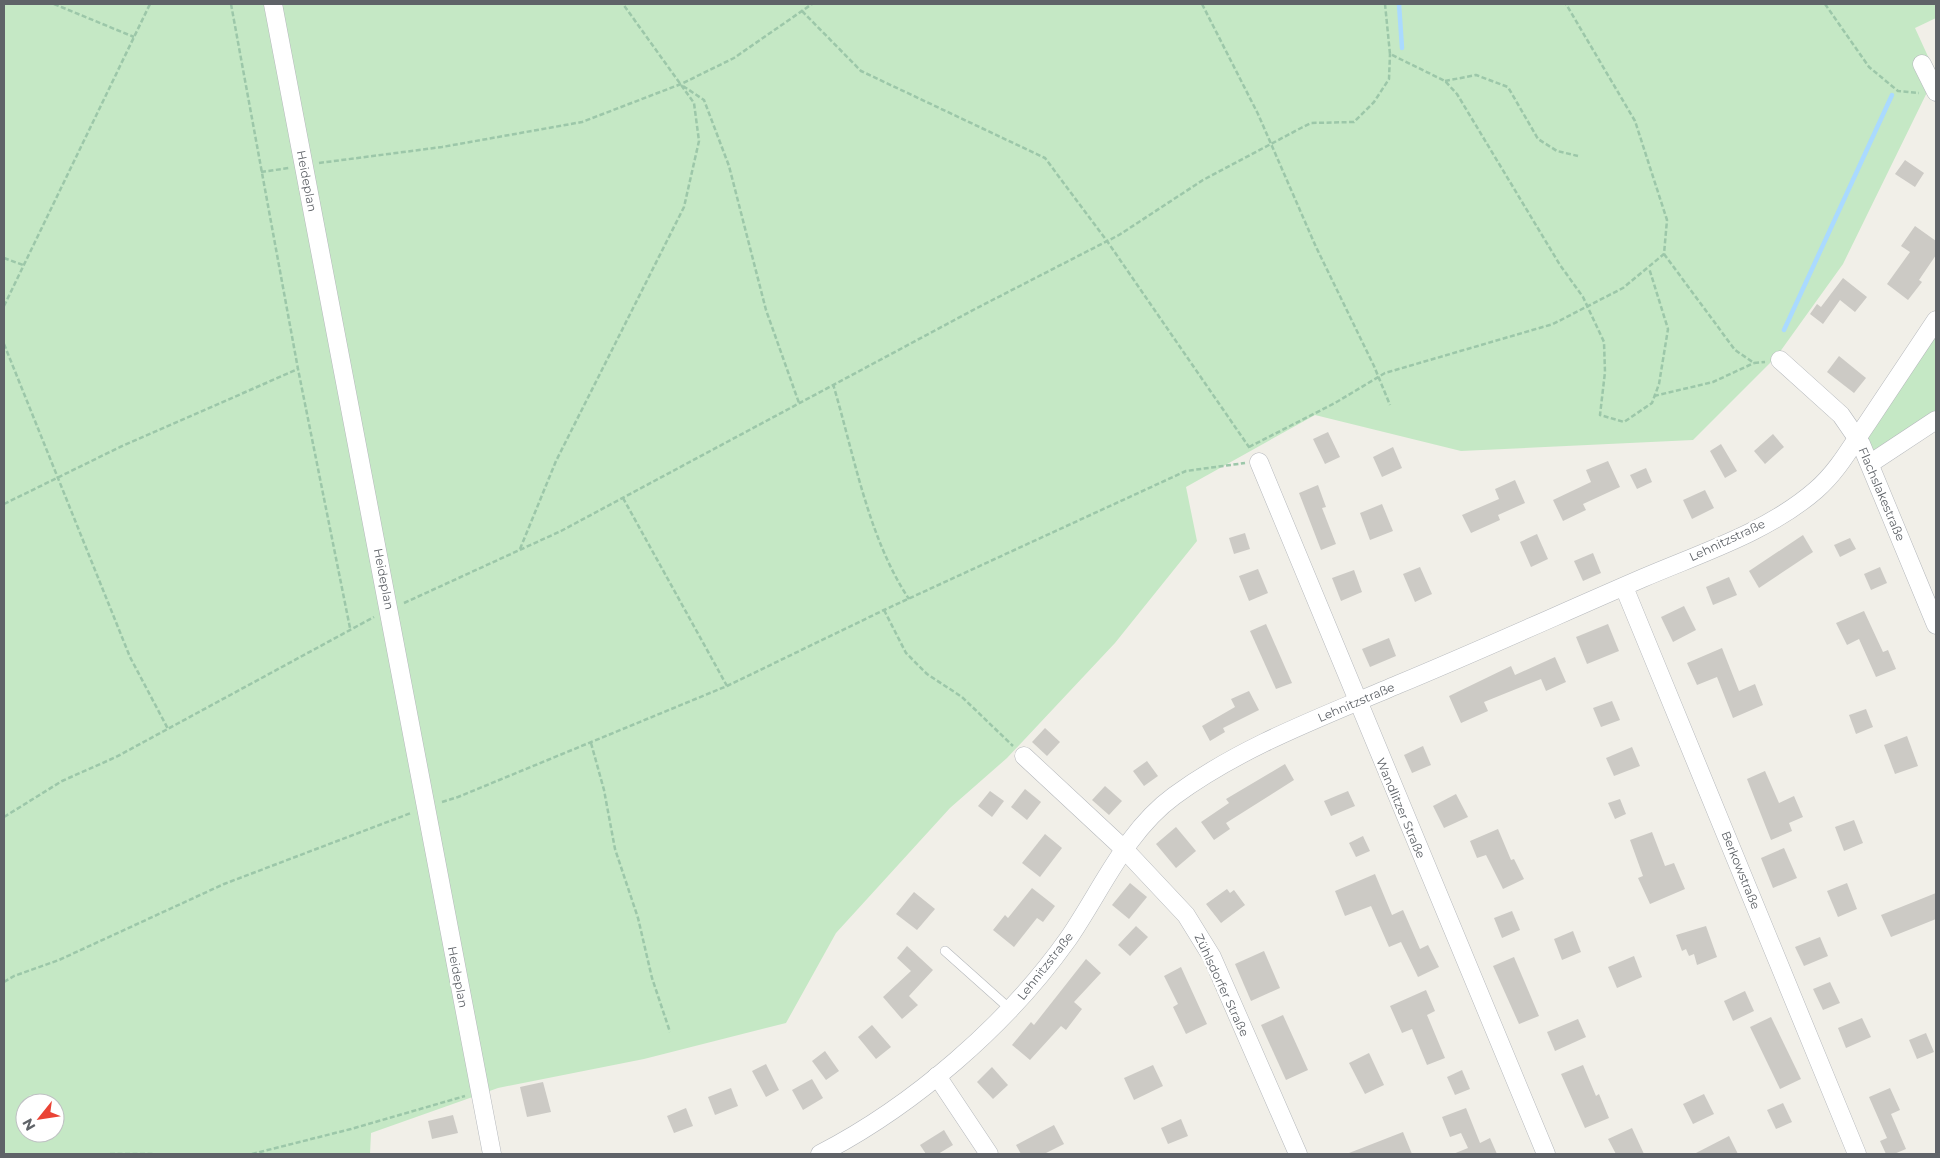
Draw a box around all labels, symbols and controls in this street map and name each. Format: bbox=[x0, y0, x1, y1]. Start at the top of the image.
street label: Heideplan bbox=[294, 149, 320, 213]
street label: Flachslakestraße bbox=[1855, 445, 1909, 543]
street label: Lehnitzstraße bbox=[1687, 516, 1767, 564]
street label: Heideplan bbox=[371, 547, 397, 611]
street label: Lehnitzstraße bbox=[1315, 679, 1397, 725]
street label: Wandlitzer Straße bbox=[1373, 756, 1429, 860]
street label: Berkowstraße bbox=[1718, 829, 1764, 911]
street label: Lehnitzstraße bbox=[1014, 929, 1076, 1003]
street label: Zühlsdorfer Straße bbox=[1192, 931, 1252, 1039]
street label: Heideplan bbox=[445, 945, 471, 1009]
north arrow bbox=[15, 1093, 65, 1143]
text: N bbox=[18, 1115, 39, 1134]

